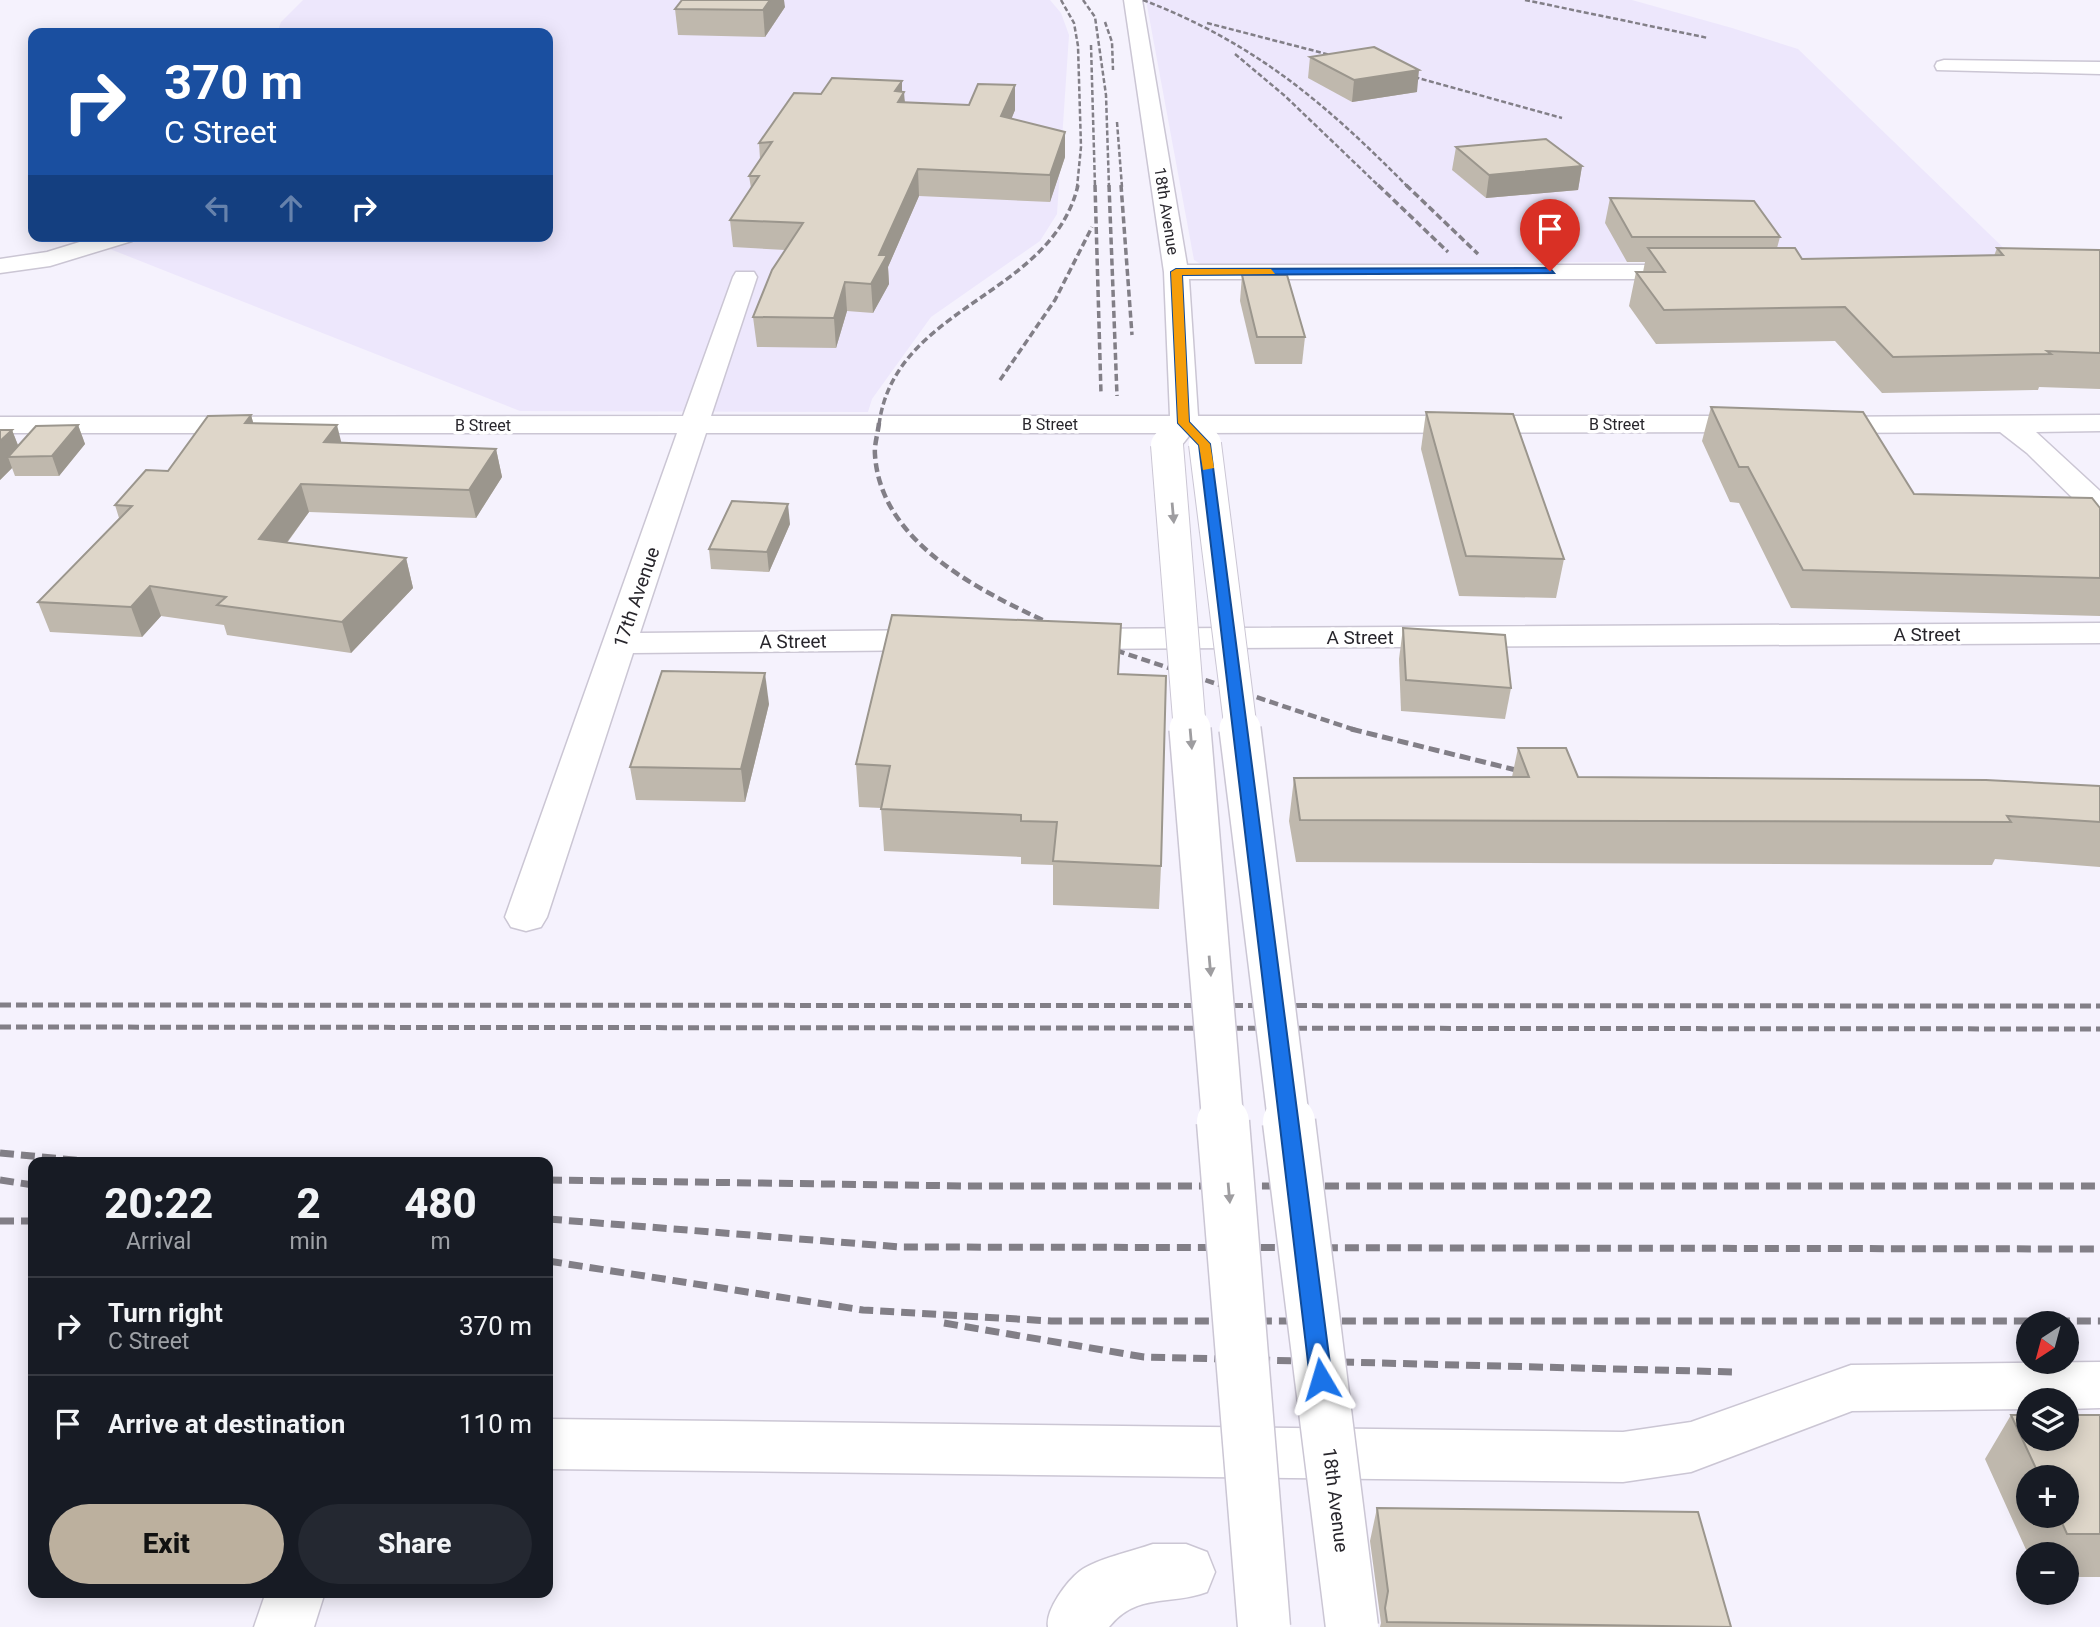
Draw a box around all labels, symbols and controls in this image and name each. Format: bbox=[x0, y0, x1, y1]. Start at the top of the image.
text: 370 m bbox=[164, 54, 303, 111]
icon: right bbox=[49, 56, 140, 147]
text: C Street bbox=[164, 113, 277, 151]
street label: 18th Avenue bbox=[1150, 166, 1183, 256]
icon: left bbox=[199, 189, 237, 227]
icon: ahead bbox=[272, 189, 310, 227]
icon: right bbox=[345, 189, 383, 227]
pin bbox=[1520, 199, 1580, 271]
icon: arrive bbox=[1531, 210, 1569, 248]
street label: B Street bbox=[1022, 415, 1078, 434]
street label: B Street bbox=[1589, 415, 1645, 434]
street label: B Street bbox=[455, 416, 511, 435]
one-way arrow bbox=[1168, 502, 1179, 524]
street label: 17th Avenue bbox=[609, 544, 664, 650]
street label: A Street bbox=[1893, 623, 1961, 646]
street label: A Street bbox=[1326, 626, 1394, 649]
street label: A Street bbox=[759, 629, 827, 654]
one-way arrow bbox=[1186, 729, 1197, 751]
one-way arrow bbox=[1205, 955, 1216, 977]
text: 20:22 bbox=[104, 1179, 213, 1228]
text: 2 bbox=[297, 1179, 321, 1228]
text: 480 bbox=[404, 1179, 477, 1228]
one-way arrow bbox=[1224, 1182, 1235, 1204]
text: Arrival bbox=[126, 1228, 191, 1255]
text: min bbox=[289, 1228, 328, 1255]
text: m bbox=[430, 1228, 451, 1255]
text: Turn right bbox=[108, 1298, 223, 1328]
icon: right bbox=[49, 1307, 87, 1345]
text: 370 m bbox=[459, 1311, 532, 1341]
north arrow bbox=[2016, 1311, 2079, 1374]
map controls bbox=[2016, 1311, 2079, 1605]
text: C Street bbox=[108, 1328, 189, 1355]
position arrow bbox=[1284, 1342, 1358, 1416]
button: layers bbox=[2016, 1388, 2079, 1451]
icon: arrive bbox=[49, 1405, 87, 1443]
text: Arrive at destination bbox=[108, 1409, 345, 1439]
text: 110 m bbox=[459, 1409, 532, 1439]
street label: 18th Avenue bbox=[1318, 1447, 1353, 1554]
button: + bbox=[2016, 1465, 2079, 1528]
button: Exit bbox=[49, 1504, 284, 1584]
button: Share bbox=[298, 1504, 532, 1584]
button: − bbox=[2016, 1542, 2079, 1605]

